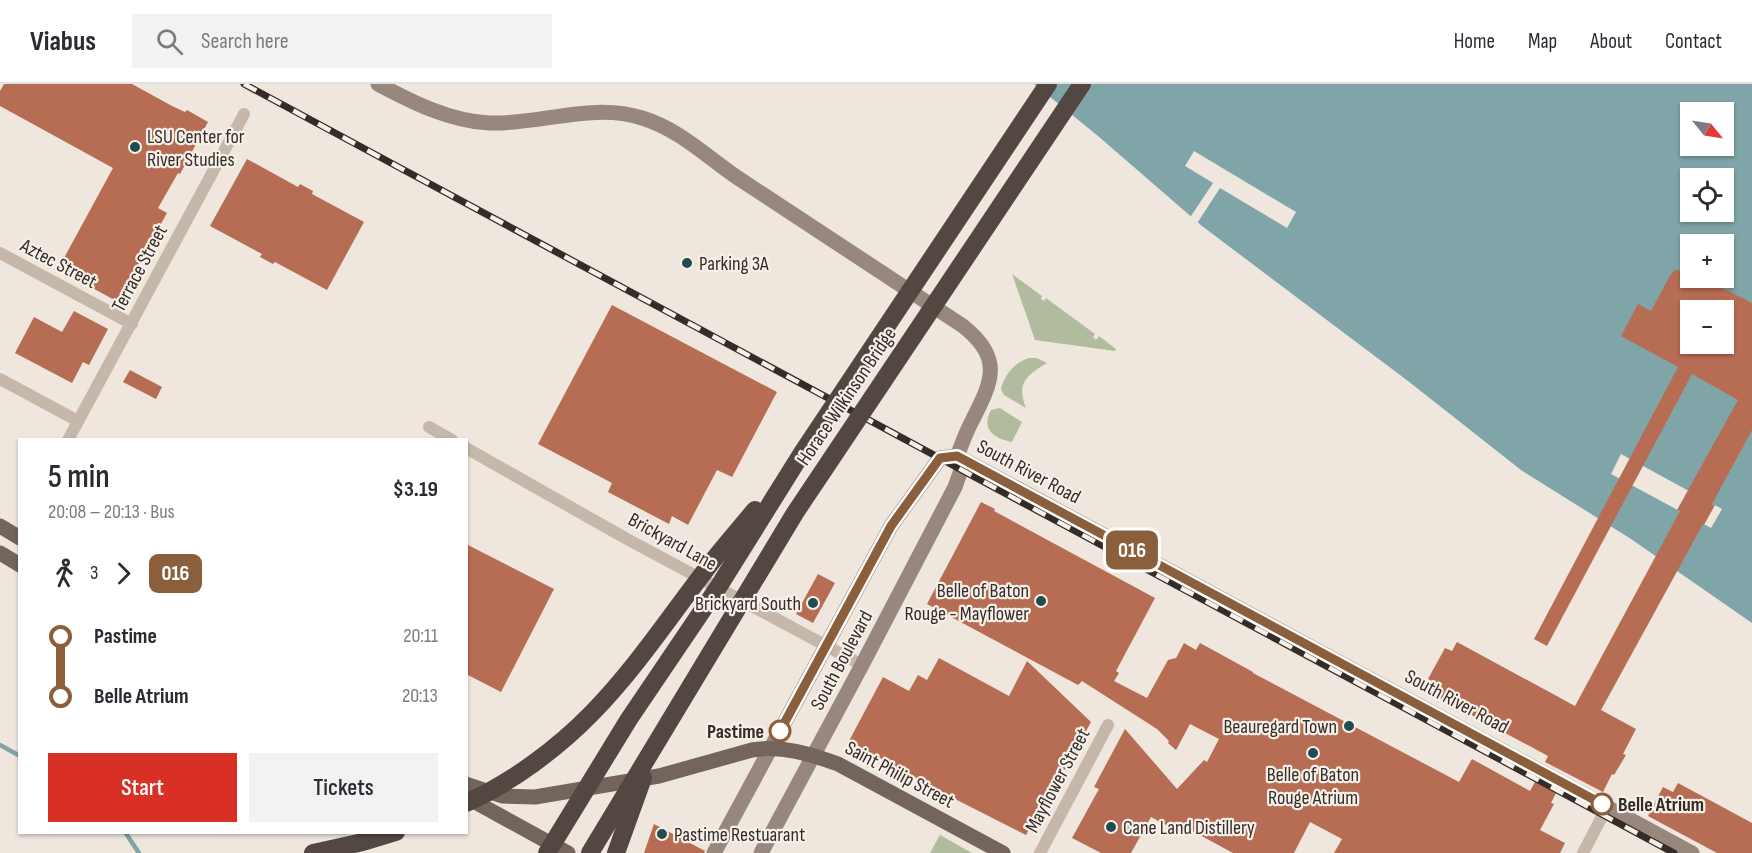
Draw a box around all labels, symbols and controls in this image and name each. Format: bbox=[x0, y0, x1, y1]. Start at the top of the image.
search box bbox=[132, 14, 552, 68]
text: Viabus bbox=[30, 25, 96, 58]
icon: search bbox=[153, 25, 186, 58]
text: Search here bbox=[201, 28, 288, 55]
text: Home bbox=[1454, 29, 1495, 54]
text: Map bbox=[1528, 29, 1557, 54]
text: About bbox=[1590, 29, 1632, 54]
text: Contact bbox=[1665, 29, 1722, 54]
north arrow bbox=[1680, 102, 1734, 156]
map controls bbox=[1680, 102, 1734, 354]
place label: LSU Center for River Studies bbox=[147, 125, 245, 172]
marker: LSU Center for River Studies bbox=[128, 140, 142, 154]
button: locate bbox=[1680, 168, 1734, 222]
street label: Terrace Street bbox=[107, 221, 173, 316]
street label: Aztec Street bbox=[15, 233, 101, 294]
button: + bbox=[1680, 234, 1734, 288]
place label: Parking 3A bbox=[699, 252, 769, 276]
marker: Parking 3A bbox=[680, 256, 694, 270]
button: − bbox=[1680, 300, 1734, 354]
street label: Horace Wilkinson Bridge bbox=[792, 323, 902, 470]
street label: South River Road bbox=[973, 435, 1084, 509]
text: 5 min bbox=[48, 457, 110, 497]
text: $3.19 bbox=[393, 476, 438, 503]
text: 20:08 – 20:13 · Bus bbox=[48, 500, 175, 524]
street label: Brickyard Lane bbox=[624, 508, 721, 576]
line badge: 016 bbox=[1098, 530, 1166, 570]
text: 016 bbox=[1118, 538, 1146, 563]
icon: walk bbox=[48, 557, 81, 590]
icon: forward bbox=[107, 557, 140, 590]
text: 3 bbox=[90, 561, 98, 585]
text: 016 bbox=[161, 561, 190, 586]
place label: Belle of Baton Rouge - Mayflower bbox=[904, 579, 1029, 626]
place label: Brickyard South bbox=[695, 592, 801, 616]
marker: Belle of Baton Rouge - Mayflower bbox=[1034, 594, 1048, 608]
marker: Brickyard South bbox=[806, 596, 820, 610]
street label: South Boulevard bbox=[806, 607, 878, 714]
text: Pastime bbox=[94, 623, 157, 650]
text: 20:11 bbox=[403, 624, 438, 648]
street label: South River Road bbox=[1401, 665, 1512, 739]
text: Belle Atrium bbox=[94, 683, 189, 710]
text: 20:13 bbox=[402, 684, 438, 708]
place label: Beauregard Town bbox=[1223, 715, 1337, 739]
marker: Beauregard Town bbox=[1342, 719, 1356, 733]
place label: Pastime bbox=[707, 720, 764, 744]
marker: Pastime bbox=[769, 720, 791, 742]
street label: Mayflower Street bbox=[1020, 724, 1095, 837]
street label: Saint Philip Street bbox=[841, 736, 958, 814]
marker: Belle of Baton Rouge Atrium bbox=[1306, 746, 1320, 760]
button: Start bbox=[48, 753, 237, 822]
button: Tickets bbox=[249, 753, 438, 822]
place label: Belle of Baton Rouge Atrium bbox=[1267, 763, 1359, 810]
marker: Belle Atrium bbox=[1591, 793, 1613, 815]
place label: Belle Atrium bbox=[1618, 793, 1704, 817]
place label: Cane Land Distillery bbox=[1123, 816, 1255, 840]
marker: Cane Land Distillery bbox=[1104, 820, 1118, 834]
place label: Pastime Restuarant bbox=[674, 823, 805, 847]
marker: Pastime Restuarant bbox=[655, 827, 669, 841]

